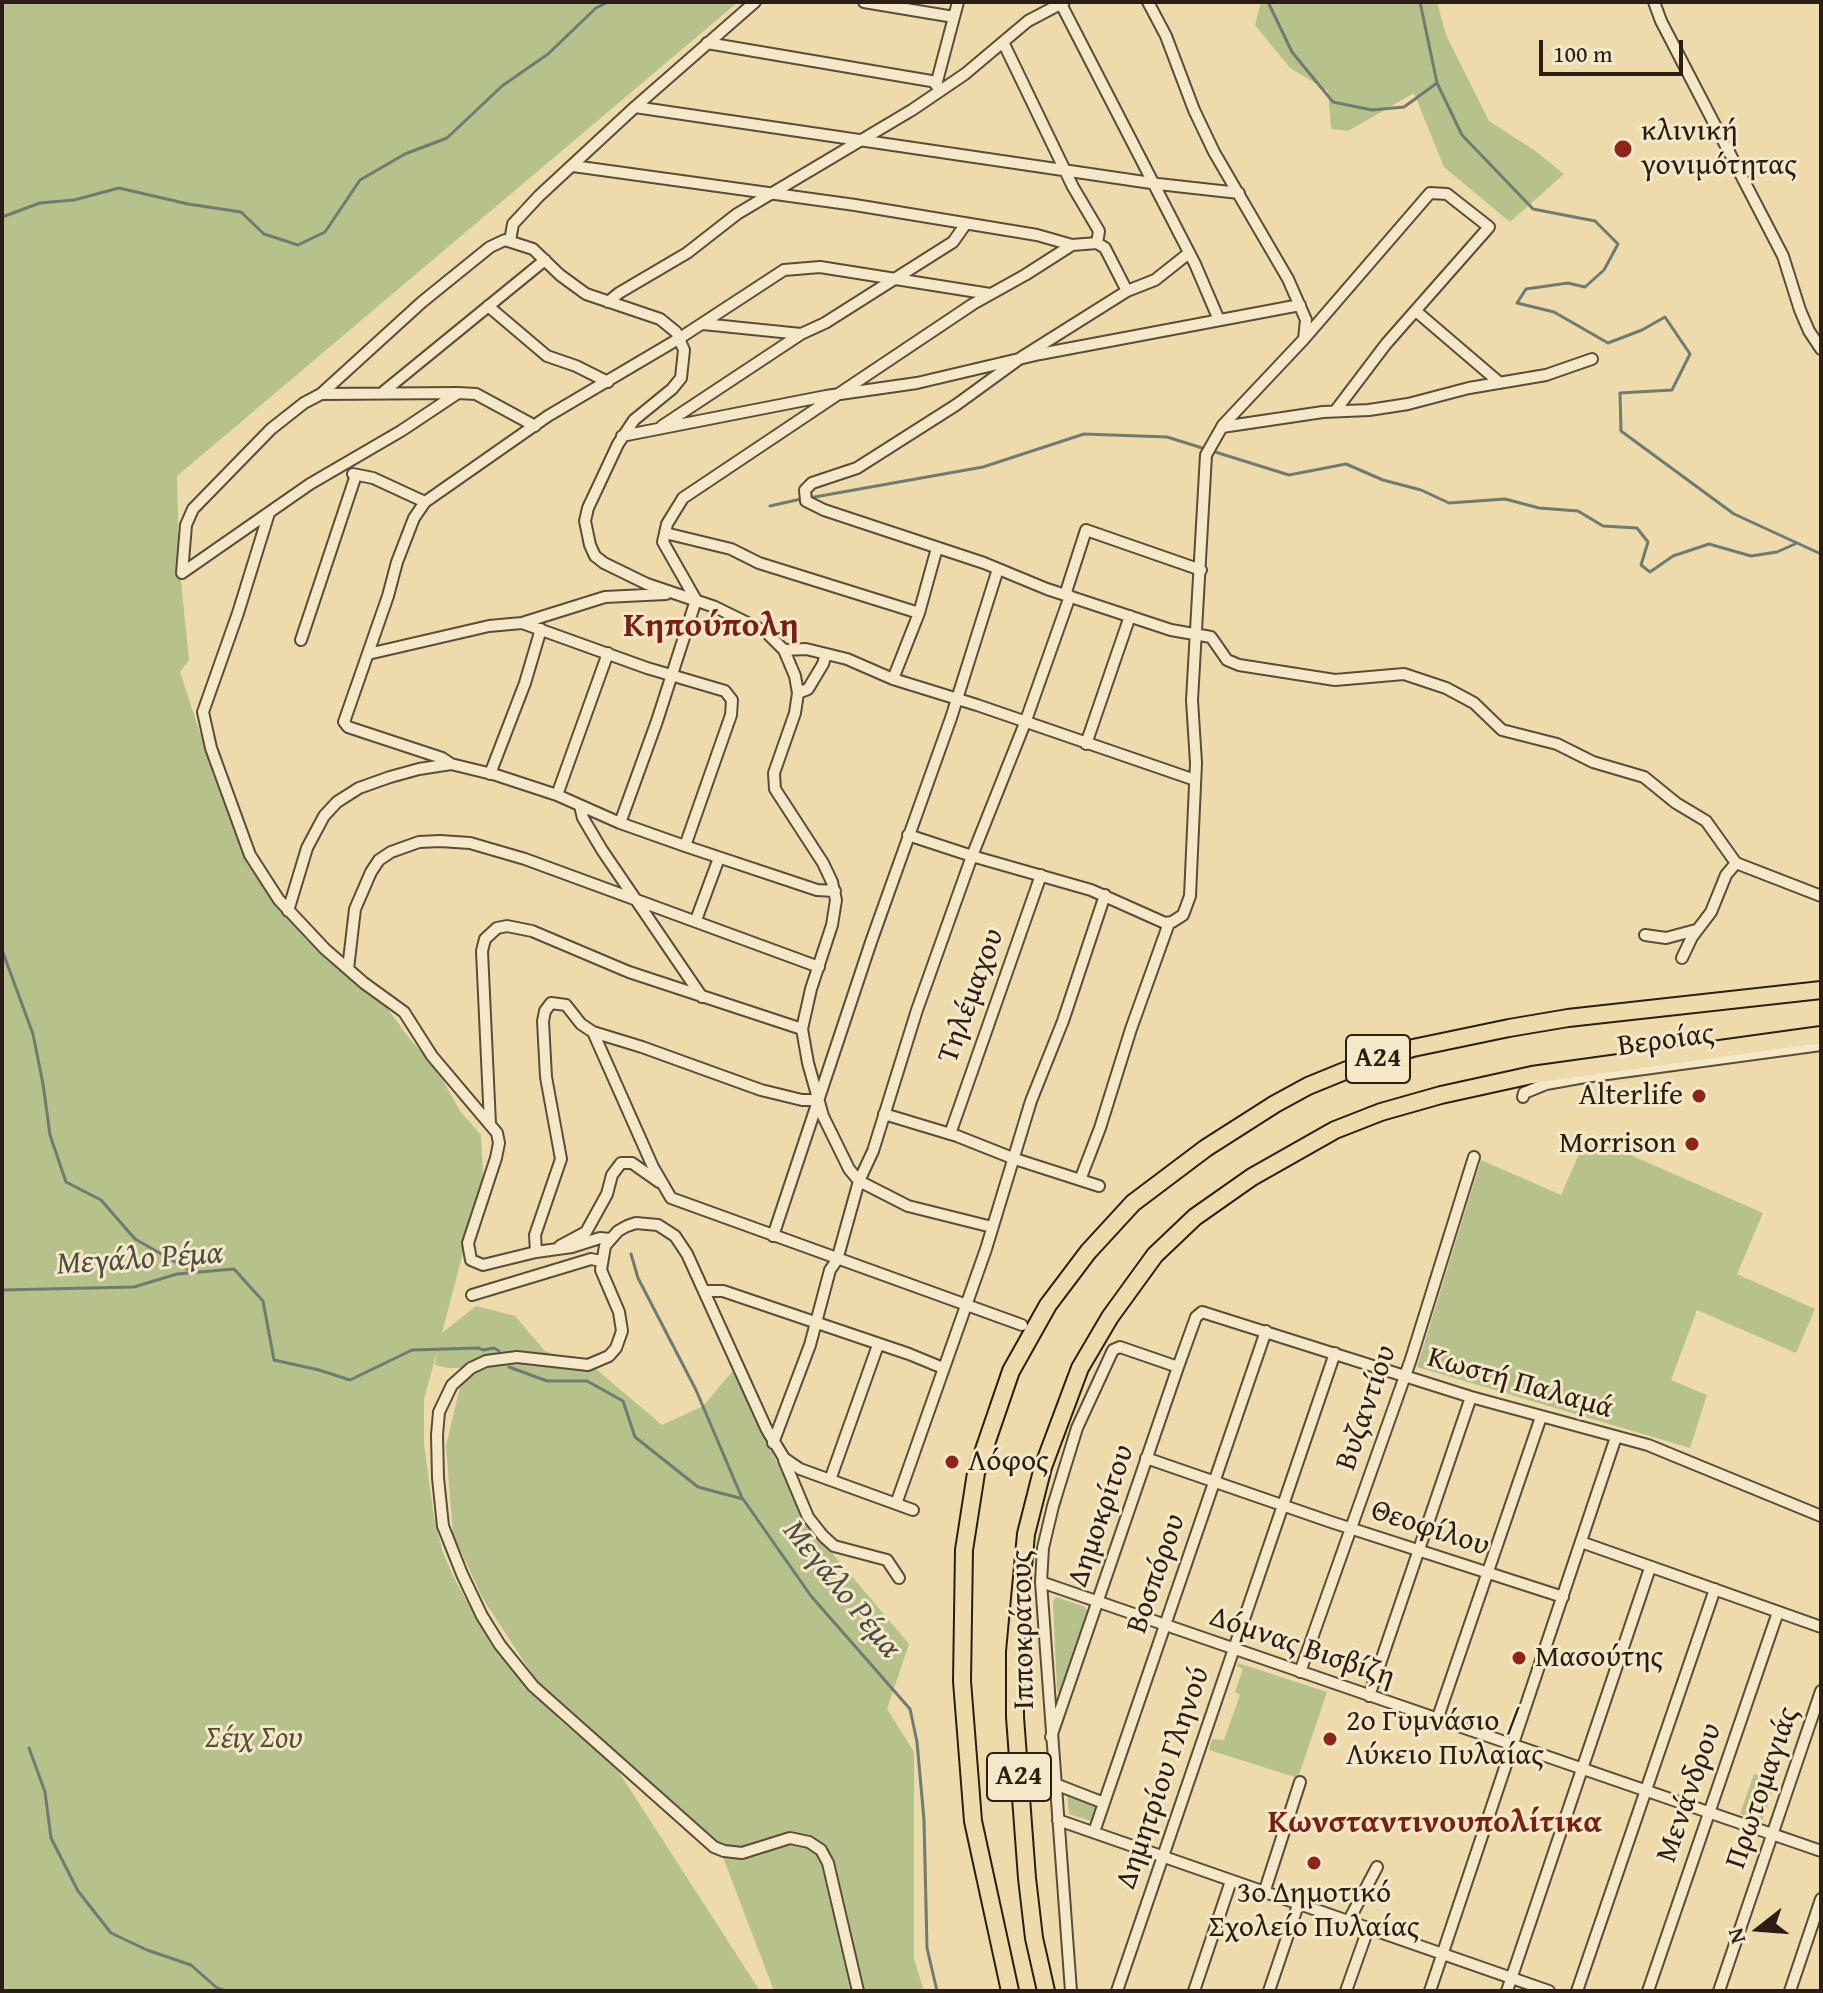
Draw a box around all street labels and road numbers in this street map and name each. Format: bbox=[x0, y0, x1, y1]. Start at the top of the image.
street label: Τηλέμαχου bbox=[931, 924, 1013, 1068]
street label: Βεροίας bbox=[1615, 1016, 1717, 1066]
road number: Α24 bbox=[1346, 1035, 1410, 1083]
street label: Κωστή Παλαμά bbox=[1423, 1340, 1617, 1428]
street label: Βυζαντίου bbox=[1329, 1341, 1405, 1475]
street label: Δημοκρίτου bbox=[1061, 1440, 1143, 1592]
street label: Θεοφίλου bbox=[1366, 1493, 1494, 1565]
street label: Βοσπόρου bbox=[1120, 1509, 1194, 1639]
street label: Ιπποκράτους bbox=[1005, 1550, 1043, 1710]
street label: Δόμνας Βισβίζη bbox=[1205, 1600, 1399, 1696]
street label: Δημητρίου Γληνού bbox=[1109, 1662, 1219, 1894]
street label: Πρωτομαγιάς bbox=[1719, 1702, 1807, 1874]
street label: Μενάνδρου bbox=[1649, 1719, 1731, 1867]
road number: Α24 bbox=[987, 1753, 1051, 1801]

